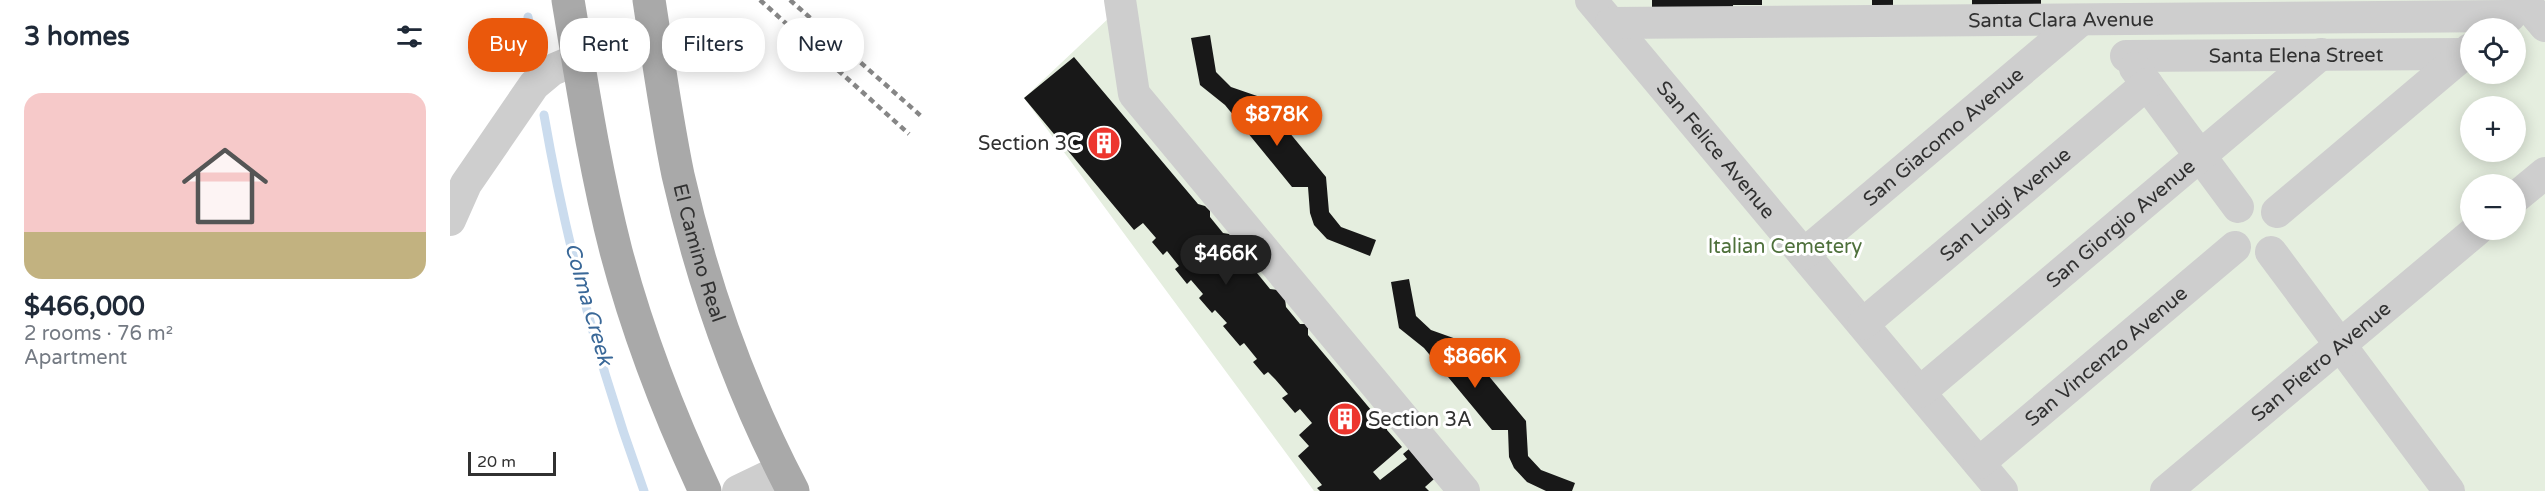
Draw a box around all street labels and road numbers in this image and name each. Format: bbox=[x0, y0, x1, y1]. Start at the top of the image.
street label: Santa Clara Avenue bbox=[1968, 8, 2154, 33]
street label: Santa Elena Street bbox=[2209, 43, 2384, 69]
street label: San Giacomo Avenue bbox=[1859, 63, 2029, 212]
street label: San Felice Avenue bbox=[1651, 76, 1780, 224]
street label: San Luigi Avenue bbox=[1935, 143, 2076, 267]
street label: San Giorgio Avenue bbox=[2042, 154, 2200, 293]
street label: El Camino Real bbox=[667, 181, 730, 325]
street label: San Vincenzo Avenue bbox=[2020, 281, 2193, 432]
street label: San Pietro Avenue bbox=[2247, 297, 2396, 427]

